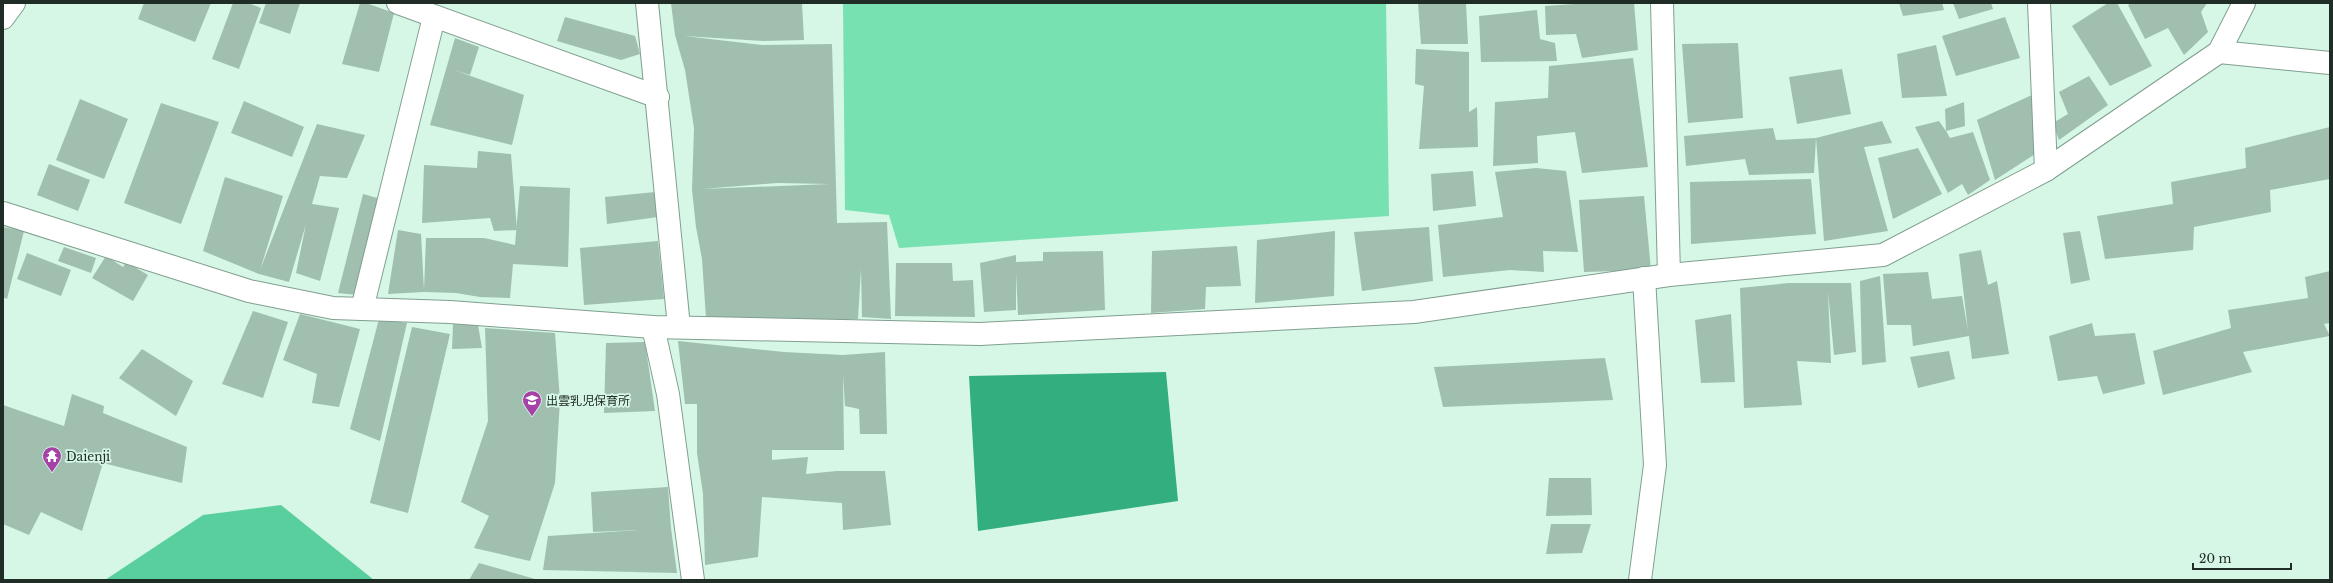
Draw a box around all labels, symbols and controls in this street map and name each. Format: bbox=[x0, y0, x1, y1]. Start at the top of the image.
school or university icon: 出雲乳児保育所 bbox=[521, 389, 543, 417]
place label: 出雲乳児保育所 bbox=[546, 393, 630, 408]
temple icon: Daienji bbox=[41, 445, 63, 473]
place label: Daienji bbox=[66, 449, 110, 464]
scale bar bbox=[2193, 545, 2291, 571]
text: 20 m bbox=[2199, 551, 2231, 566]

